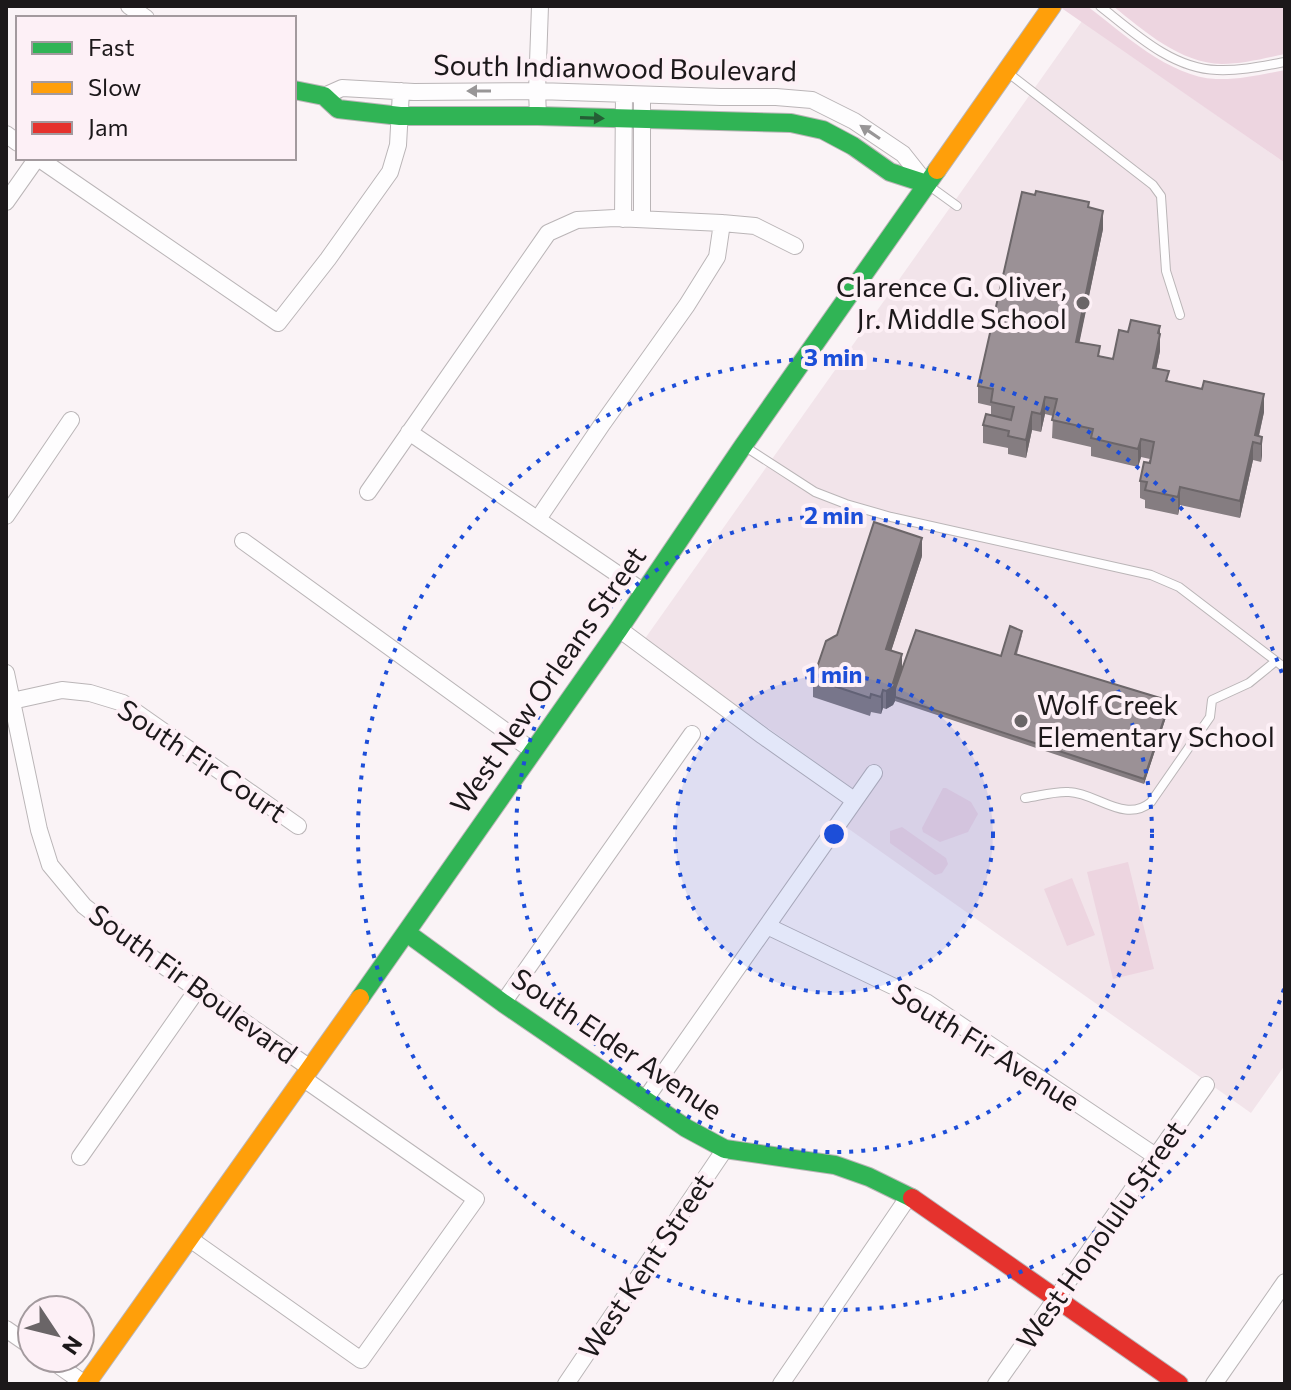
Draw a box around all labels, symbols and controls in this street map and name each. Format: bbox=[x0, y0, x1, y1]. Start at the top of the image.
legend bbox=[16, 16, 296, 160]
text: Fast bbox=[88, 32, 135, 61]
street label: South Indianwood Boulevard bbox=[433, 47, 797, 87]
text: Slow bbox=[88, 72, 141, 101]
one-way arrow bbox=[466, 85, 491, 98]
one-way arrow bbox=[580, 111, 605, 124]
text: Jam bbox=[88, 112, 128, 141]
one-way arrow bbox=[860, 125, 881, 140]
place label: Clarence G. Oliver, Jr. Middle School bbox=[836, 269, 1067, 335]
marker: Clarence G. Oliver, Jr. Middle School bbox=[1074, 294, 1092, 312]
text: 3 min bbox=[804, 342, 864, 371]
text: 2 min bbox=[804, 500, 864, 529]
street label: West New Orleans Street bbox=[442, 539, 652, 819]
text: 1 min bbox=[806, 659, 862, 688]
place label: Wolf Creek Elementary School bbox=[1037, 687, 1275, 753]
street label: South Fir Court bbox=[112, 691, 293, 829]
marker: Wolf Creek Elementary School bbox=[1012, 712, 1030, 730]
centre of rings bbox=[820, 820, 848, 848]
street label: South Fir Boulevard bbox=[83, 896, 304, 1070]
street label: South Elder Avenue bbox=[506, 960, 729, 1126]
street label: South Fir Avenue bbox=[886, 975, 1087, 1117]
street label: West Honolulu Street bbox=[1008, 1114, 1192, 1355]
street label: West Kent Street bbox=[571, 1167, 720, 1364]
north arrow bbox=[16, 1294, 96, 1374]
text: N bbox=[57, 1331, 89, 1360]

